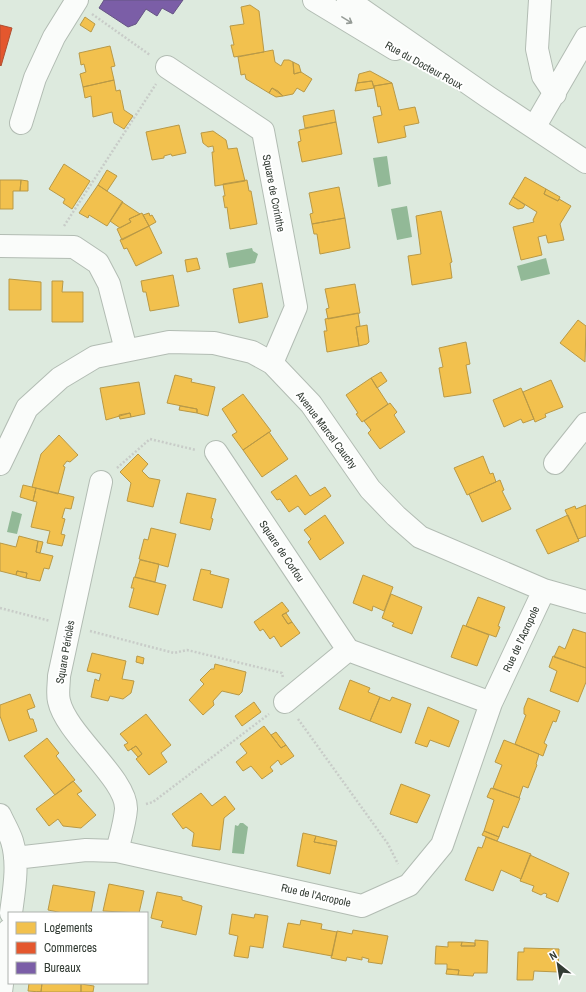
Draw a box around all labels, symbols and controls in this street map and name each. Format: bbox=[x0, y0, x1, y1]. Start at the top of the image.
one-way arrow bbox=[341, 17, 353, 25]
street label: Rue du Docteur Roux bbox=[383, 38, 466, 92]
street label: Square de Corinthe bbox=[260, 153, 288, 233]
street label: Avenue Marcel Cauchy bbox=[293, 388, 361, 472]
street label: Square de Corfou bbox=[256, 518, 308, 584]
street label: Rue de l’Acropole bbox=[500, 604, 542, 674]
street label: Square Périclès bbox=[53, 619, 78, 685]
street label: Rue de l’Acropole bbox=[280, 880, 352, 910]
legend bbox=[8, 912, 148, 984]
text: Logements bbox=[44, 920, 93, 936]
text: Commerces bbox=[44, 940, 97, 956]
north arrow bbox=[538, 944, 578, 984]
text: N bbox=[547, 948, 559, 963]
text: Bureaux bbox=[44, 960, 81, 976]

